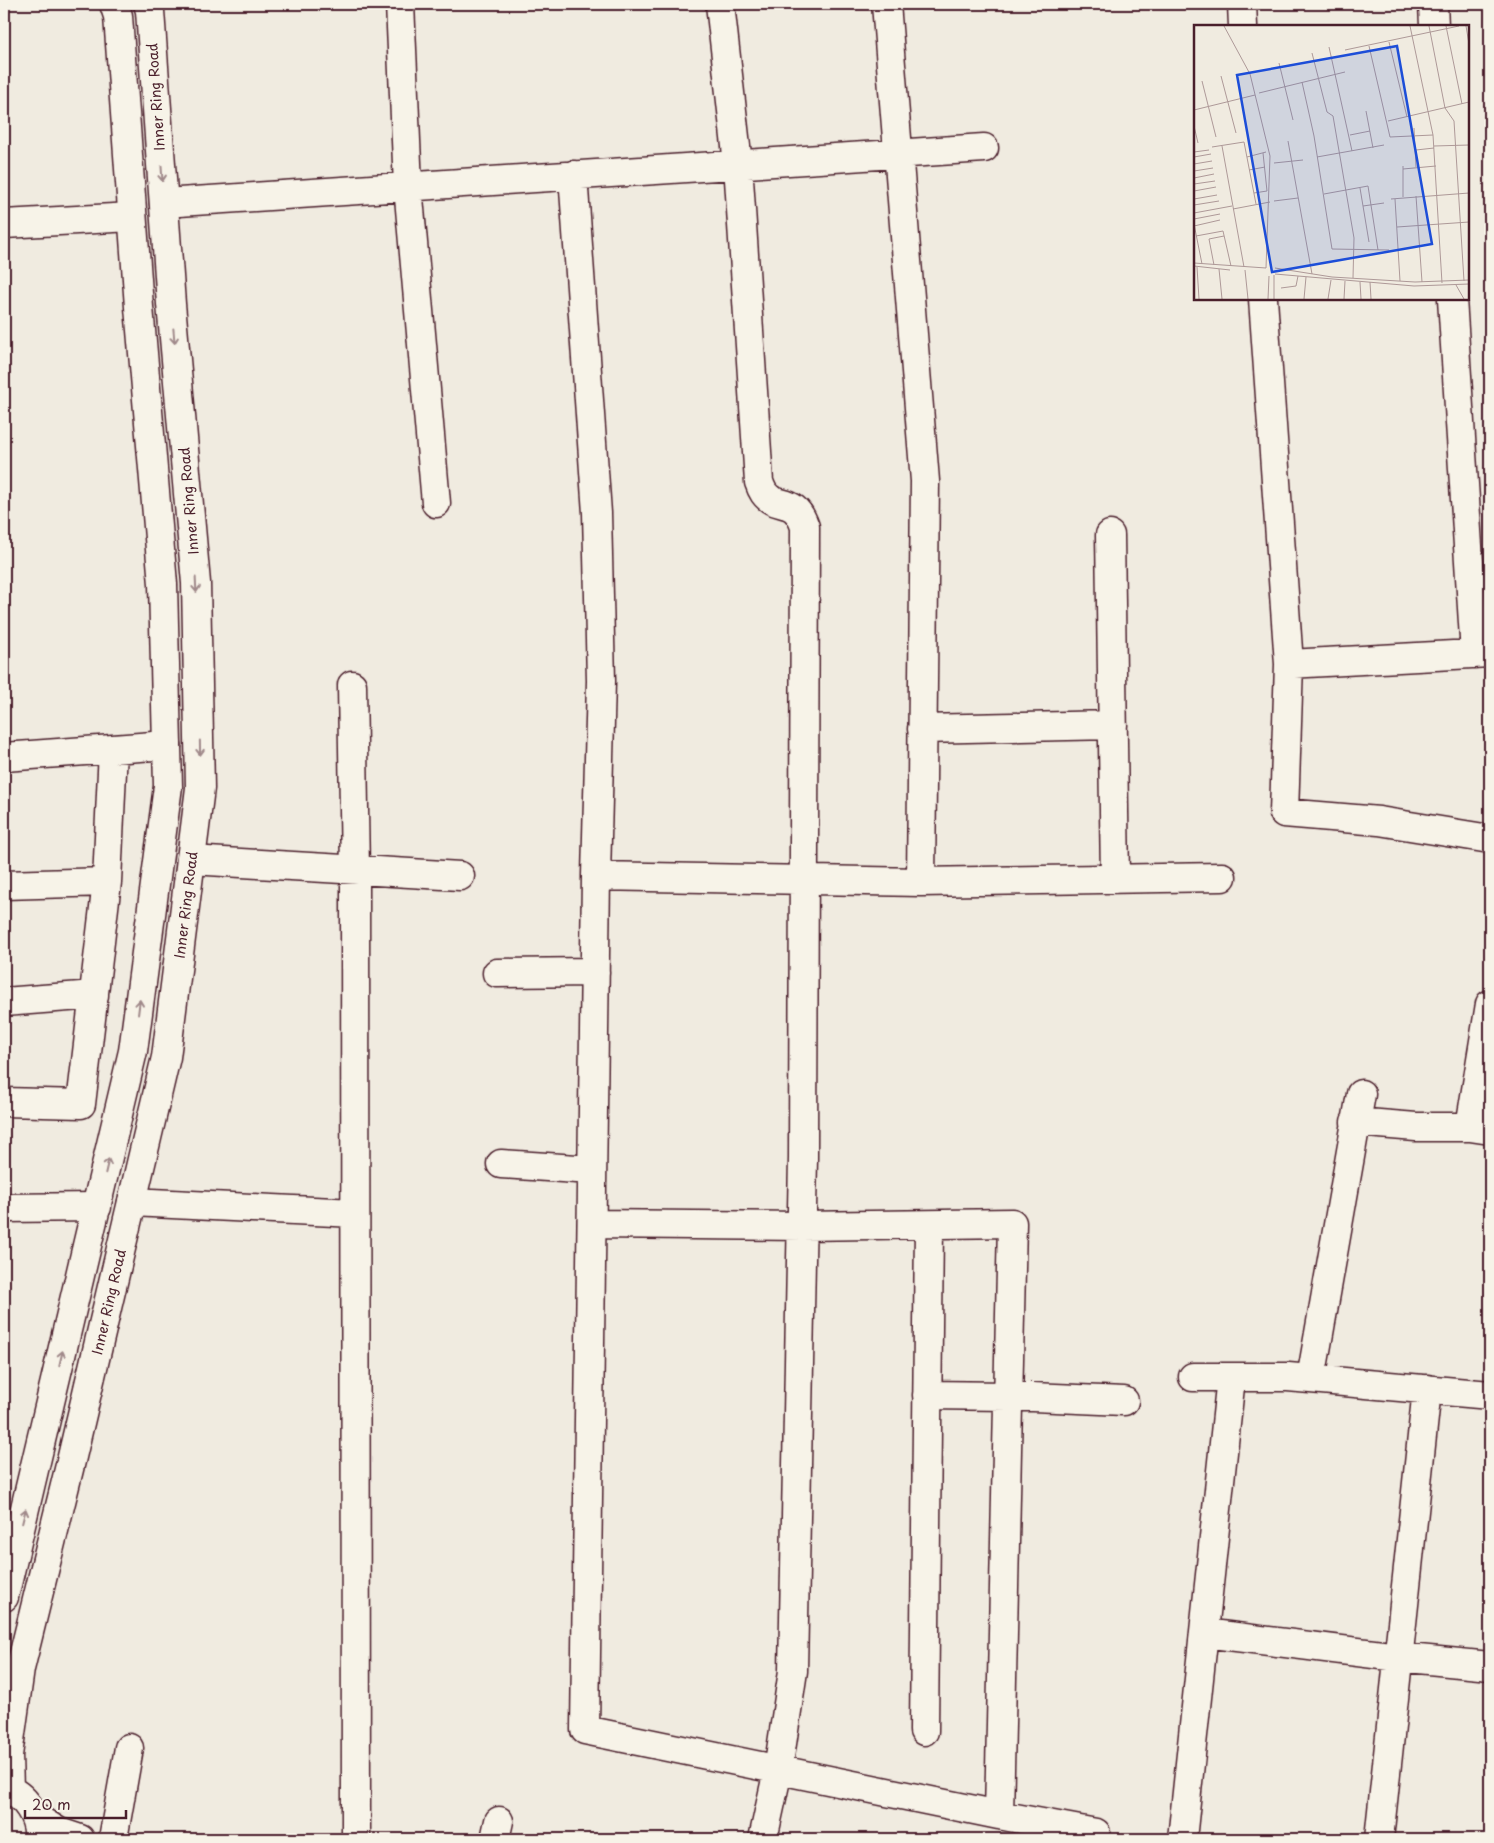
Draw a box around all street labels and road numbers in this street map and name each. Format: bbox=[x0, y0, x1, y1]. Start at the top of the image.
street label: Inner Ring Road bbox=[141, 43, 170, 152]
street label: Inner Ring Road bbox=[173, 446, 204, 556]
street label: Inner Ring Road bbox=[169, 850, 202, 960]
street label: Inner Ring Road bbox=[86, 1247, 131, 1357]

